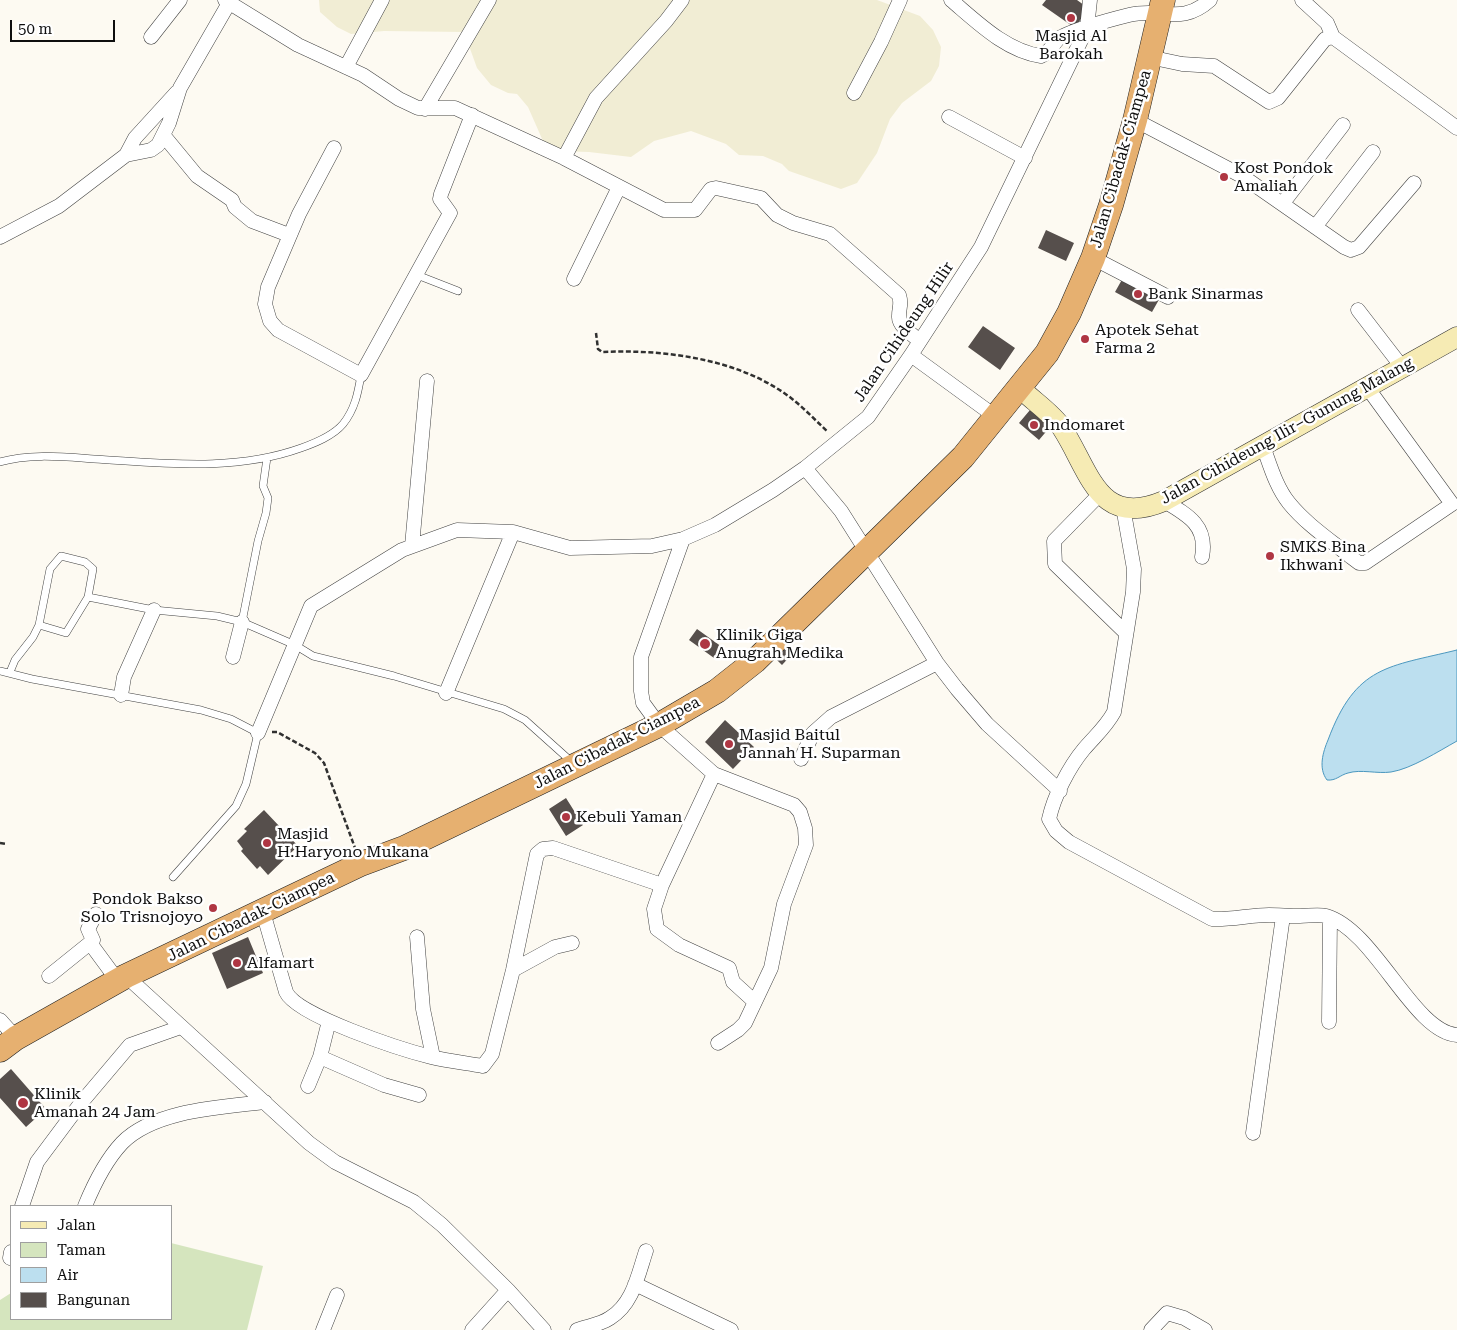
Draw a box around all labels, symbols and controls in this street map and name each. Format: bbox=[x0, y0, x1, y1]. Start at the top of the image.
scale bar bbox=[12, 10, 118, 42]
marker: Masjid Al Barokah bbox=[1065, 12, 1077, 24]
text: 50 m bbox=[18, 20, 52, 38]
place label: Masjid Al Barokah bbox=[1035, 26, 1107, 64]
street label: Jalan Cibadak-Ciampea bbox=[1086, 68, 1156, 250]
place label: Kost Pondok Amaliah bbox=[1234, 158, 1333, 196]
marker: Kost Pondok Amaliah bbox=[1218, 171, 1230, 183]
street label: Jalan Cihideung Hilir bbox=[850, 258, 958, 406]
place label: Bank Sinarmas bbox=[1148, 284, 1263, 304]
marker: Bank Sinarmas bbox=[1132, 288, 1144, 300]
place label: Apotek Sehat Farma 2 bbox=[1095, 320, 1199, 358]
marker: Apotek Sehat Farma 2 bbox=[1079, 333, 1091, 345]
street label: Jalan Cihideung Ilir–Gunung Malang bbox=[1157, 353, 1417, 509]
place label: Indomaret bbox=[1044, 415, 1125, 435]
marker: Indomaret bbox=[1028, 419, 1040, 431]
place label: SMKS Bina Ikhwani bbox=[1280, 537, 1366, 575]
marker: SMKS Bina Ikhwani bbox=[1264, 550, 1276, 562]
place label: Klinik Giga Anugrah Medika bbox=[716, 625, 843, 663]
marker: Klinik Giga Anugrah Medika bbox=[698, 637, 712, 651]
street label: Jalan Cibadak-Ciampea bbox=[531, 693, 703, 793]
place label: Masjid Baitul Jannah H. Suparman bbox=[739, 725, 901, 763]
marker: Masjid Baitul Jannah H. Suparman bbox=[723, 738, 735, 750]
place label: Kebuli Yaman bbox=[576, 807, 682, 827]
marker: Kebuli Yaman bbox=[560, 811, 572, 823]
place label: Masjid H.Haryono Mukana bbox=[277, 824, 429, 862]
marker: Masjid H.Haryono Mukana bbox=[261, 837, 273, 849]
street label: Jalan Cibadak-Ciampea bbox=[164, 868, 338, 966]
place label: Pondok Bakso Solo Trisnojoyo bbox=[81, 889, 203, 927]
marker: Pondok Bakso Solo Trisnojoyo bbox=[207, 902, 219, 914]
place label: Alfamart bbox=[247, 953, 314, 973]
marker: Alfamart bbox=[231, 957, 243, 969]
place label: Klinik Amanah 24 Jam bbox=[34, 1084, 156, 1122]
marker: Klinik Amanah 24 Jam bbox=[16, 1096, 30, 1110]
legend bbox=[10, 1205, 172, 1320]
text: Jalan bbox=[57, 1216, 96, 1234]
text: Taman bbox=[57, 1241, 106, 1259]
text: Air bbox=[57, 1266, 78, 1284]
text: Bangunan bbox=[57, 1291, 130, 1309]

